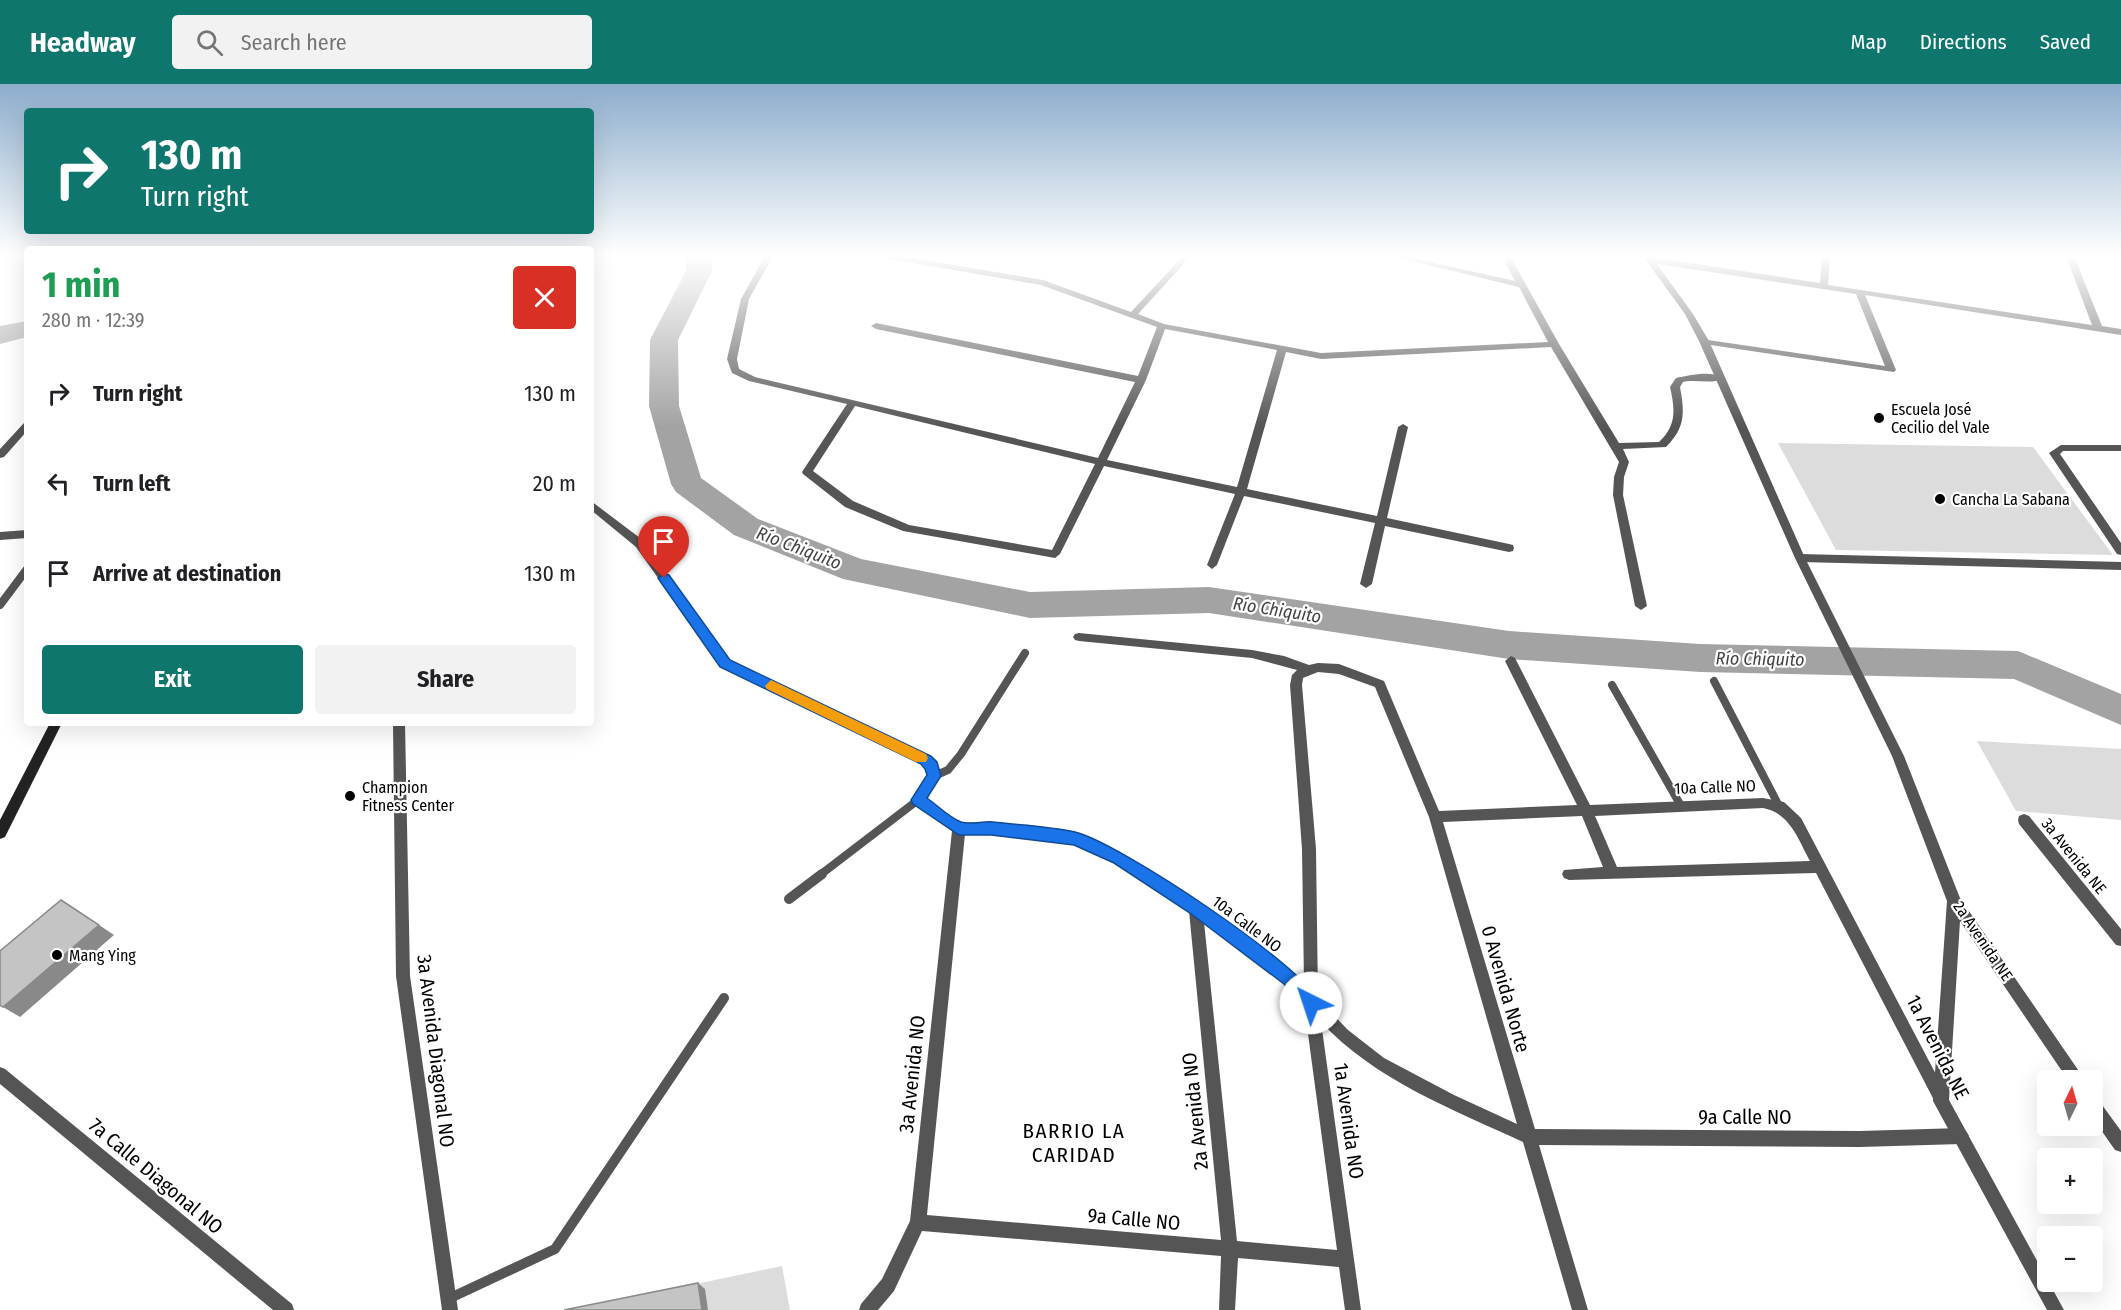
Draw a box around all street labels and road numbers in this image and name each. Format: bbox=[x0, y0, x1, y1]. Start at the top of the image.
street label: 10a Calle NO bbox=[1674, 776, 1756, 798]
street label: 3a Avenida NE bbox=[2038, 814, 2110, 898]
street label: 10a Calle NO bbox=[1209, 892, 1285, 956]
street label: 2a Avenida NE bbox=[1949, 898, 2017, 984]
street label: 0 Avenida Norte bbox=[1476, 923, 1536, 1055]
street label: 3a Avenida Diagonal NO bbox=[412, 953, 460, 1149]
street label: 1a Avenida NE bbox=[1901, 991, 1975, 1103]
street label: 3a Avenida NO bbox=[894, 1014, 930, 1134]
street label: 2a Avenida NO bbox=[1177, 1051, 1213, 1171]
street label: 1a Avenida NO bbox=[1329, 1061, 1369, 1181]
street label: 9a Calle NO bbox=[1698, 1105, 1792, 1129]
street label: 7a Calle Diagonal NO bbox=[84, 1113, 228, 1239]
street label: 9a Calle NO bbox=[1086, 1203, 1182, 1235]

